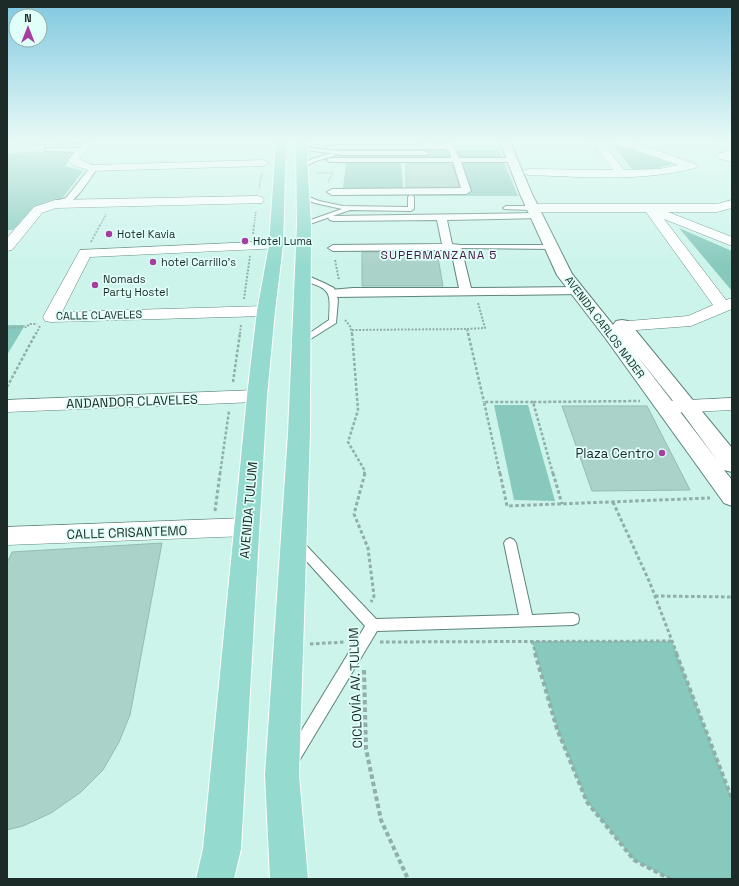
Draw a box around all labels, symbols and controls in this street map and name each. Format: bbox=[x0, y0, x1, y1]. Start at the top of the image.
north arrow bbox=[8, 8, 48, 48]
text: N bbox=[24, 11, 32, 25]
place label: Hotel Kavia bbox=[117, 227, 176, 241]
marker: Hotel Kavia bbox=[104, 229, 114, 239]
place label: Hotel Luma bbox=[253, 234, 313, 248]
marker: Hotel Luma bbox=[240, 236, 250, 246]
district label: SUPERMANZANA 5 bbox=[381, 247, 497, 263]
place label: hotel Carrillo's bbox=[161, 255, 236, 269]
marker: hotel Carrillo's bbox=[148, 257, 158, 267]
place label: Nomads Party Hostel bbox=[103, 272, 168, 299]
street label: AVENIDA CARLOS NADER bbox=[562, 273, 648, 381]
marker: Nomads Party Hostel bbox=[90, 280, 100, 290]
street label: CALLE CLAVELES bbox=[56, 307, 143, 323]
street label: ANDANDOR CLAVELES bbox=[66, 391, 198, 412]
place label: Plaza Centro bbox=[575, 445, 654, 462]
marker: Plaza Centro bbox=[657, 448, 667, 458]
street label: AVENIDA TULUM bbox=[236, 461, 261, 559]
street label: CALLE CRISANTEMO bbox=[66, 522, 188, 543]
street label: CICLOVÍA AV. TULUM bbox=[345, 627, 366, 749]

